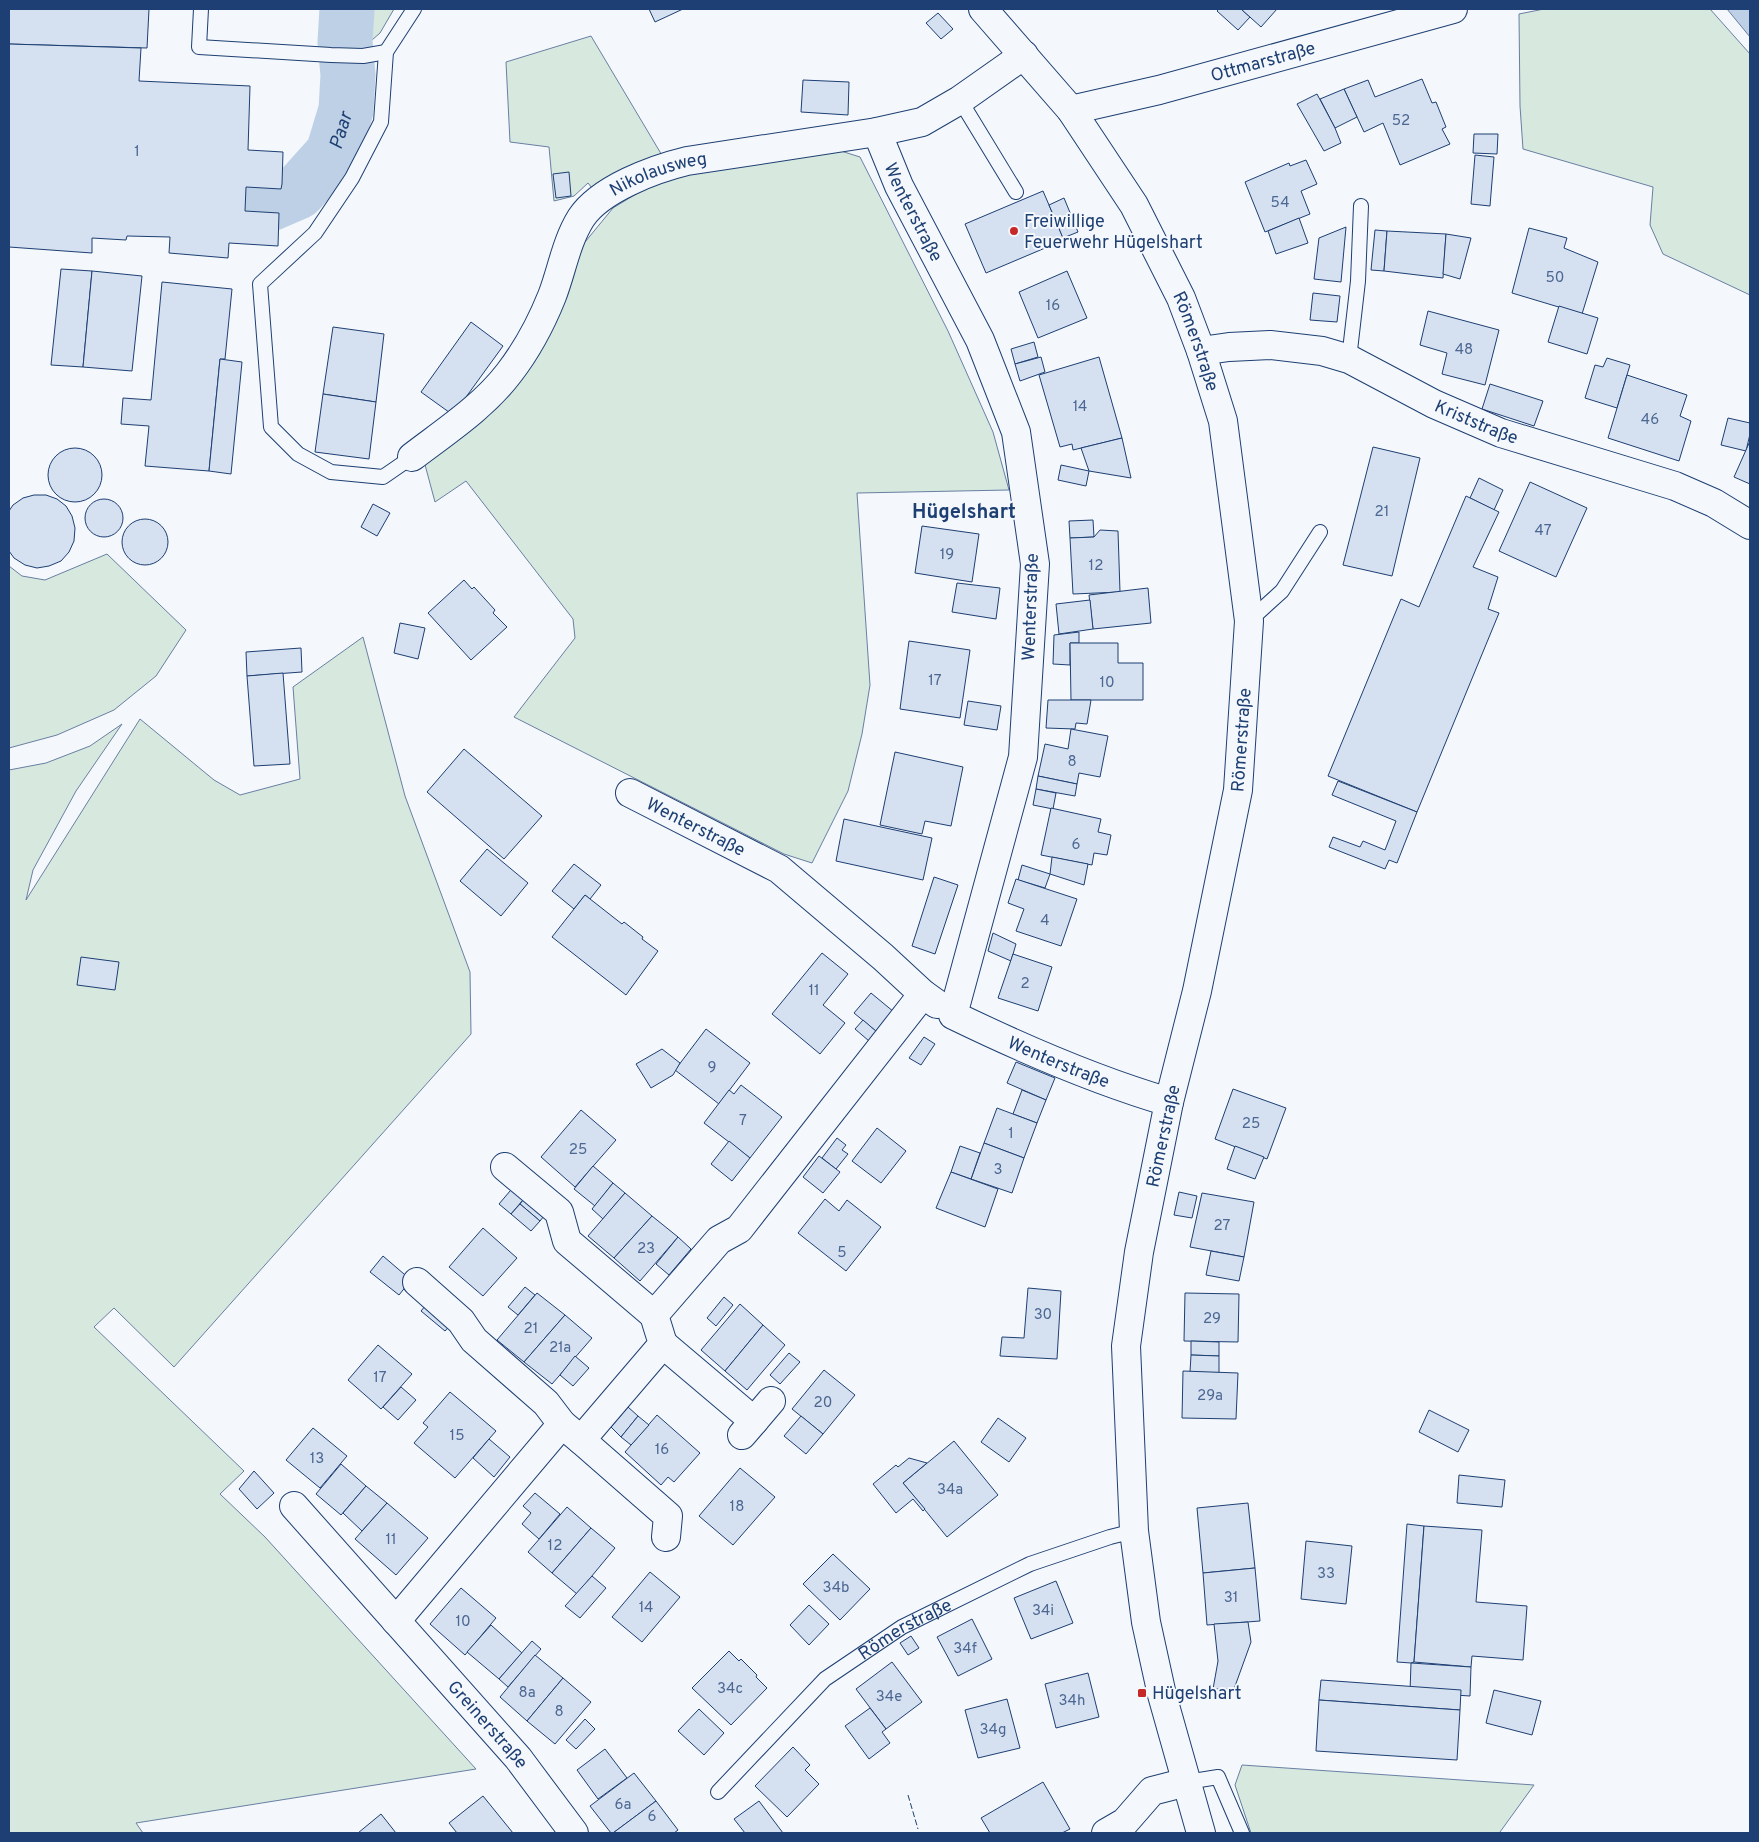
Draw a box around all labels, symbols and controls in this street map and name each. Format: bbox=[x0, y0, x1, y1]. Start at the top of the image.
street label: Ottmarstraße bbox=[1208, 37, 1318, 88]
water label: Paar bbox=[325, 108, 359, 153]
house number: 52 bbox=[1392, 112, 1410, 131]
house number: 1 bbox=[134, 143, 140, 162]
street label: Nikolausweg bbox=[606, 148, 709, 202]
street label: Wenterstraße bbox=[878, 160, 947, 266]
house number: 54 bbox=[1271, 194, 1289, 213]
place label: Freiwillige Feuerwehr Hügelshart bbox=[1024, 211, 1203, 255]
marker: Freiwillige Feuerwehr Hügelshart bbox=[1008, 225, 1020, 237]
house number: 50 bbox=[1546, 269, 1564, 288]
street label: Römerstraße bbox=[1166, 288, 1223, 394]
house number: 16 bbox=[1046, 297, 1060, 316]
house number: 48 bbox=[1455, 341, 1473, 360]
street label: Kriststraße bbox=[1430, 396, 1520, 450]
house number: 14 bbox=[1073, 398, 1087, 417]
house number: 46 bbox=[1641, 411, 1659, 430]
district label: Hügelshart bbox=[912, 500, 1016, 526]
house number: 21 bbox=[1375, 503, 1389, 522]
house number: 47 bbox=[1535, 522, 1552, 541]
house number: 19 bbox=[940, 546, 954, 565]
street label: Wenterstraße bbox=[1018, 553, 1045, 661]
house number: 12 bbox=[1089, 557, 1103, 576]
house number: 17 bbox=[928, 672, 942, 691]
house number: 10 bbox=[1099, 674, 1115, 693]
street label: Römerstraße bbox=[1227, 687, 1258, 793]
house number: 8 bbox=[1067, 753, 1077, 772]
street label: Wenterstraße bbox=[642, 793, 749, 863]
house number: 6 bbox=[1072, 836, 1081, 855]
house number: 4 bbox=[1040, 912, 1050, 931]
house number: 2 bbox=[1020, 975, 1030, 994]
house number: 11 bbox=[808, 982, 820, 1001]
street label: Wenterstraße bbox=[1004, 1032, 1112, 1094]
house number: 9 bbox=[708, 1059, 716, 1078]
street label: Römerstraße bbox=[1142, 1083, 1187, 1190]
house number: 7 bbox=[739, 1112, 747, 1131]
house number: 25 bbox=[1242, 1115, 1260, 1134]
house number: 1 bbox=[1008, 1125, 1014, 1144]
house number: 25 bbox=[569, 1141, 587, 1160]
house number: 3 bbox=[993, 1161, 1003, 1180]
house number: 27 bbox=[1214, 1217, 1231, 1236]
house number: 23 bbox=[637, 1240, 655, 1259]
house number: 5 bbox=[837, 1244, 847, 1263]
house number: 30 bbox=[1034, 1306, 1052, 1325]
house number: 29 bbox=[1203, 1310, 1221, 1329]
house number: 21 bbox=[524, 1320, 538, 1339]
house number: 21a bbox=[549, 1339, 571, 1358]
house number: 17 bbox=[373, 1369, 387, 1388]
house number: 29a bbox=[1197, 1387, 1223, 1406]
house number: 20 bbox=[814, 1394, 832, 1413]
house number: 15 bbox=[450, 1427, 464, 1446]
house number: 16 bbox=[655, 1441, 669, 1460]
house number: 13 bbox=[310, 1450, 324, 1469]
house number: 34a bbox=[937, 1481, 963, 1500]
house number: 18 bbox=[730, 1498, 744, 1517]
house number: 11 bbox=[385, 1531, 397, 1550]
house number: 12 bbox=[548, 1537, 562, 1556]
house number: 33 bbox=[1317, 1565, 1335, 1584]
house number: 34b bbox=[823, 1579, 849, 1598]
house number: 31 bbox=[1224, 1589, 1238, 1608]
street label: Römerstraße bbox=[854, 1594, 956, 1666]
house number: 14 bbox=[639, 1599, 653, 1618]
house number: 34i bbox=[1032, 1602, 1054, 1621]
house number: 10 bbox=[455, 1613, 471, 1632]
house number: 34f bbox=[953, 1640, 977, 1659]
street label: Greinerstraße bbox=[442, 1676, 532, 1774]
house number: 34c bbox=[717, 1680, 743, 1699]
place label: Hügelshart bbox=[1152, 1683, 1242, 1706]
house number: 8a bbox=[518, 1684, 536, 1703]
marker: Hügelshart bbox=[1136, 1687, 1148, 1699]
house number: 34e bbox=[876, 1688, 902, 1707]
house number: 34h bbox=[1059, 1692, 1085, 1711]
house number: 8 bbox=[554, 1703, 564, 1722]
house number: 34g bbox=[980, 1721, 1006, 1740]
house number: 6a bbox=[615, 1796, 631, 1815]
house number: 6 bbox=[648, 1808, 657, 1827]

